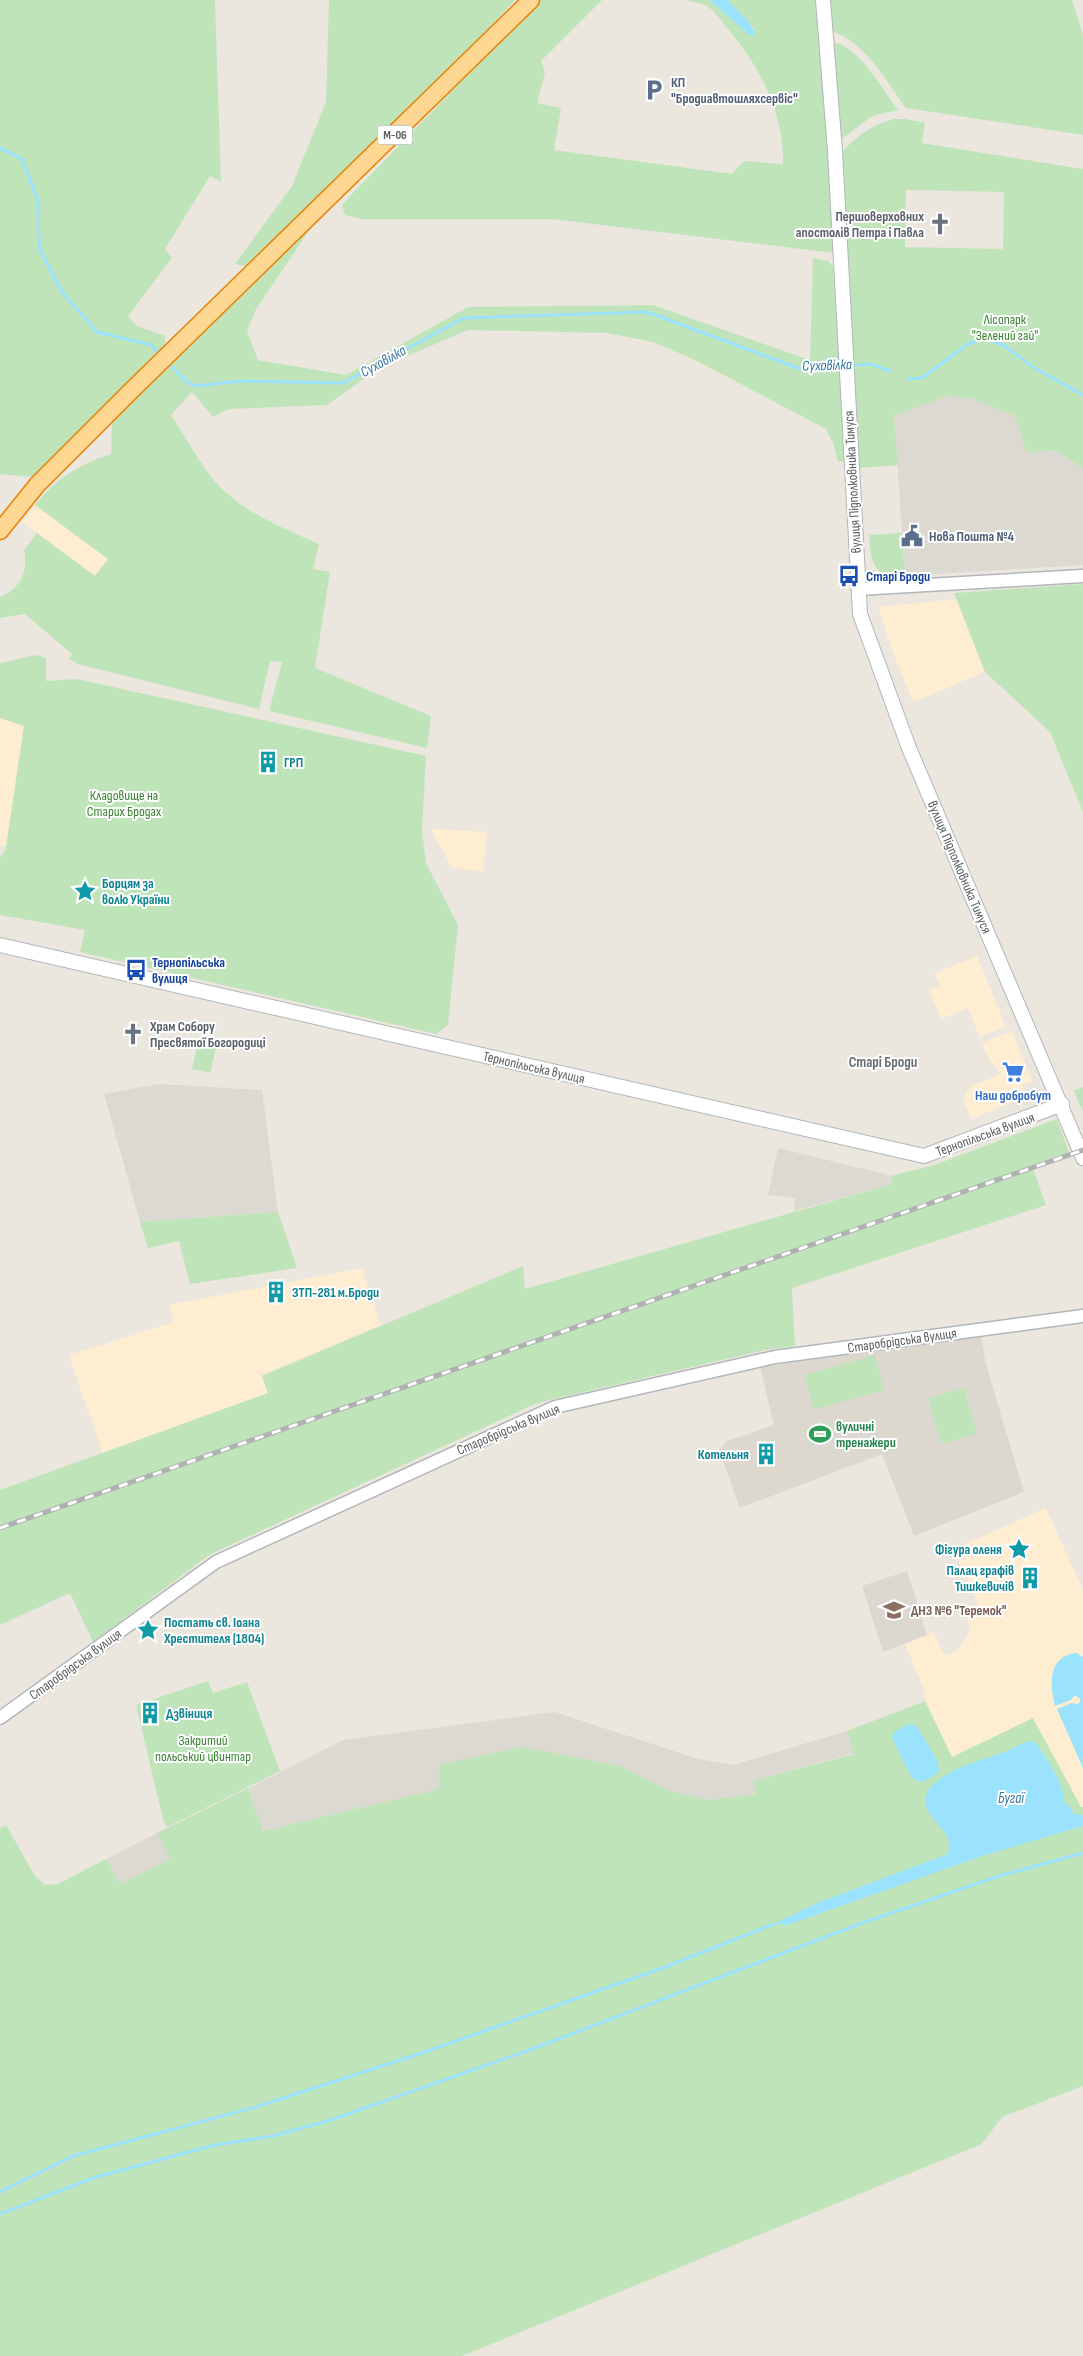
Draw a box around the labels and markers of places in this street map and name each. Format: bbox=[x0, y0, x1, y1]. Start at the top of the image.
place label: КП "Бродиавтошляхсервіс" bbox=[671, 74, 798, 107]
parking icon: КП "Бродиавтошляхсервіс" bbox=[641, 77, 667, 103]
place label: Першоверховних апостолів Петра і Павла bbox=[796, 208, 924, 241]
church icon: Першоверховних апостолів Петра і Павла bbox=[927, 211, 953, 237]
public building icon: Нова Пошта №4 bbox=[899, 523, 925, 549]
place label: Нова Пошта №4 bbox=[929, 528, 1015, 545]
bus stop icon: Старі Броди bbox=[836, 563, 862, 589]
place label: Старі Броди bbox=[866, 568, 930, 585]
building icon: ГРП bbox=[255, 749, 281, 775]
place label: ГРП bbox=[284, 754, 303, 771]
place label: Борцям за волю України bbox=[102, 875, 170, 908]
place icon: Борцям за волю України bbox=[72, 878, 98, 904]
place label: Тернопільська вулиця bbox=[152, 954, 225, 987]
bus stop icon: Тернопільська вулиця bbox=[123, 957, 149, 983]
place label: Храм Собору Пресвятої Богородиці bbox=[149, 1018, 266, 1051]
church icon: Храм Собору Пресвятої Богородиці bbox=[120, 1021, 146, 1047]
supermarket icon: Наш добробут bbox=[1000, 1059, 1026, 1085]
place label: Наш добробут bbox=[975, 1087, 1051, 1104]
building icon: ЗТП-281 м.Броди bbox=[263, 1279, 289, 1305]
place label: ЗТП-281 м.Броди bbox=[292, 1284, 379, 1301]
place label: вуличні тренажери bbox=[836, 1418, 896, 1451]
sports icon: вуличні тренажери bbox=[807, 1421, 833, 1447]
building icon: Котельня bbox=[753, 1441, 779, 1467]
place label: Котельня bbox=[698, 1446, 749, 1463]
place icon: Фігура оленя bbox=[1006, 1536, 1032, 1562]
place label: Фігура оленя bbox=[935, 1541, 1002, 1558]
place label: Палац графів Тишкевичів bbox=[947, 1562, 1014, 1595]
building icon: Палац графів Тишкевичів bbox=[1017, 1565, 1043, 1591]
school or university icon: ДНЗ №6 "Теремок" bbox=[881, 1597, 907, 1623]
place label: ДНЗ №6 "Теремок" bbox=[911, 1602, 1007, 1619]
place label: Постать св. Іоана Хрестителя (1804) bbox=[163, 1614, 264, 1647]
place icon: Постать св. Іоана Хрестителя (1804) bbox=[135, 1617, 161, 1643]
building icon: Дзвіниця bbox=[137, 1700, 163, 1726]
place label: Дзвіниця bbox=[166, 1705, 213, 1722]

